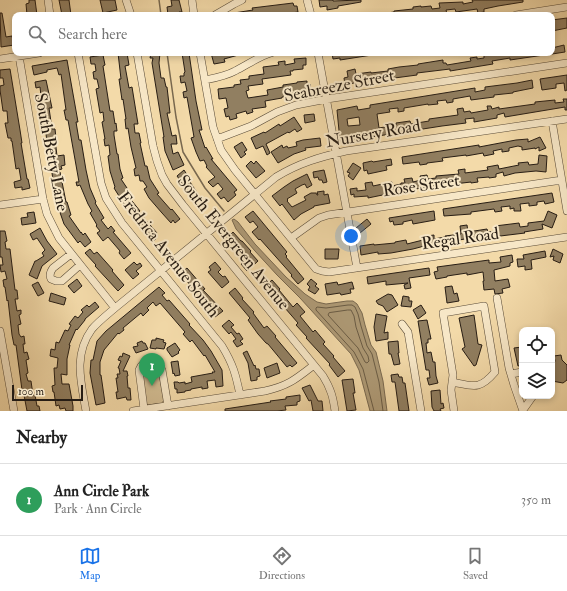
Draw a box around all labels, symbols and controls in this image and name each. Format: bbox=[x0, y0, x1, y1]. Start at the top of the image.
search box bbox=[12, 12, 555, 56]
icon: search bbox=[26, 23, 48, 45]
text: Search here bbox=[58, 25, 127, 44]
street label: Seabreeze Street bbox=[282, 64, 397, 107]
street label: South Betty Lane bbox=[29, 91, 73, 213]
street label: Nursery Road bbox=[324, 115, 423, 153]
street label: Rose Street bbox=[381, 170, 461, 201]
street label: South Evergreen Avenue bbox=[173, 171, 294, 314]
street label: Fredrica Avenue South bbox=[113, 187, 224, 321]
street label: Regal Road bbox=[420, 223, 501, 254]
your location bbox=[341, 226, 361, 246]
map controls bbox=[519, 327, 555, 399]
button: locate bbox=[519, 327, 555, 363]
pin: 1 bbox=[139, 353, 165, 386]
button: layers bbox=[519, 363, 555, 399]
scale bar bbox=[12, 383, 83, 402]
text: 100 m bbox=[18, 385, 44, 398]
text: Nearby bbox=[16, 427, 67, 448]
text: Ann Circle Park bbox=[54, 482, 149, 501]
text: 1 bbox=[27, 492, 31, 508]
text: 350 m bbox=[521, 492, 551, 508]
text: Park · Ann Circle bbox=[54, 501, 142, 517]
tab: Map bbox=[79, 545, 101, 582]
tab: Directions bbox=[259, 545, 305, 582]
tab: Saved bbox=[463, 545, 488, 582]

